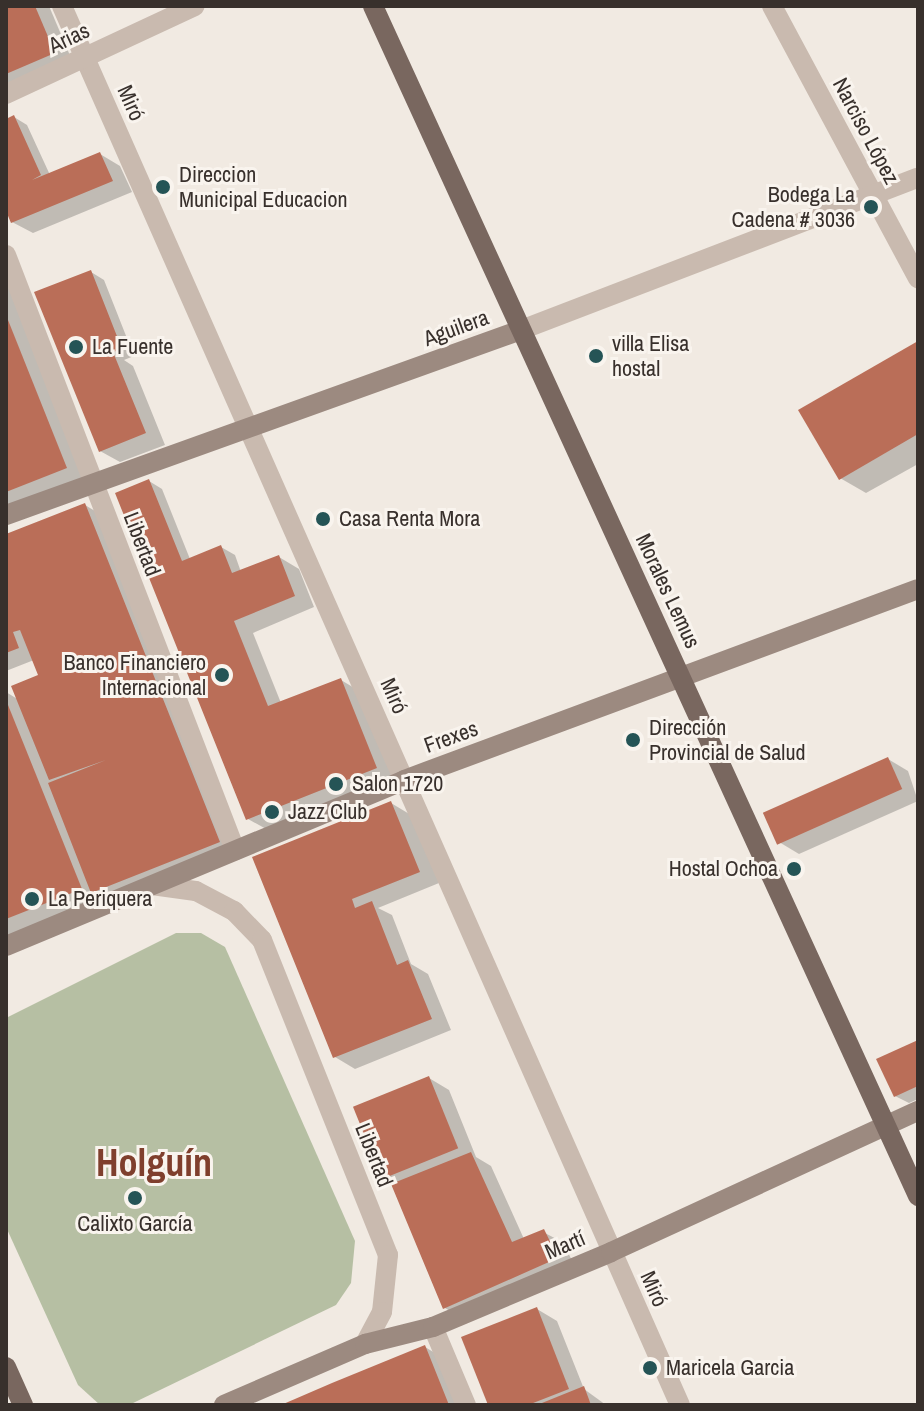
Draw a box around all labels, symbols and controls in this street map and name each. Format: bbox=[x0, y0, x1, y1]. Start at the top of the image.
street label: Arias bbox=[44, 17, 94, 59]
street label: Narciso López bbox=[827, 73, 905, 189]
street label: Miró bbox=[112, 81, 150, 125]
place label: Direccion Municipal Educacion bbox=[179, 161, 347, 212]
marker: Direccion Municipal Educacion bbox=[154, 178, 172, 196]
place label: Bodega La Cadena # 3036 bbox=[732, 181, 855, 232]
marker: Bodega La Cadena # 3036 bbox=[862, 198, 880, 216]
street label: Aguilera bbox=[420, 304, 492, 352]
place label: villa Elisa hostal bbox=[612, 330, 689, 382]
place label: La Fuente bbox=[92, 334, 173, 360]
marker: La Fuente bbox=[67, 338, 85, 356]
marker: villa Elisa hostal bbox=[587, 347, 605, 365]
place label: Casa Renta Mora bbox=[339, 506, 480, 532]
street label: Libertad bbox=[118, 508, 166, 580]
marker: Casa Renta Mora bbox=[314, 510, 332, 528]
street label: Morales Lemus bbox=[630, 530, 706, 652]
place label: Banco Financiero Internacional bbox=[64, 649, 206, 700]
marker: Banco Financiero Internacional bbox=[213, 666, 231, 684]
street label: Miró bbox=[375, 674, 413, 718]
place label: Dirección Provincial de Salud bbox=[649, 714, 805, 766]
street label: Frexes bbox=[421, 715, 481, 759]
marker: Dirección Provincial de Salud bbox=[624, 731, 642, 749]
place label: Salon 1720 bbox=[352, 771, 443, 797]
marker: Salon 1720 bbox=[327, 775, 345, 793]
place label: Jazz Club bbox=[288, 799, 367, 825]
marker: Jazz Club bbox=[263, 803, 281, 821]
place label: Hostal Ochoa bbox=[669, 856, 778, 882]
marker: Hostal Ochoa bbox=[785, 860, 803, 878]
place label: La Periquera bbox=[48, 886, 152, 912]
marker: La Periquera bbox=[23, 890, 41, 908]
street label: Libertad bbox=[349, 1119, 399, 1191]
district label: Holguín bbox=[96, 1140, 212, 1186]
marker: Calixto García bbox=[126, 1189, 144, 1207]
place label: Calixto García bbox=[77, 1211, 193, 1237]
street label: Martí bbox=[541, 1225, 589, 1265]
street label: Miró bbox=[635, 1267, 673, 1311]
place label: Maricela Garcia bbox=[666, 1355, 794, 1381]
marker: Maricela Garcia bbox=[641, 1359, 659, 1377]

